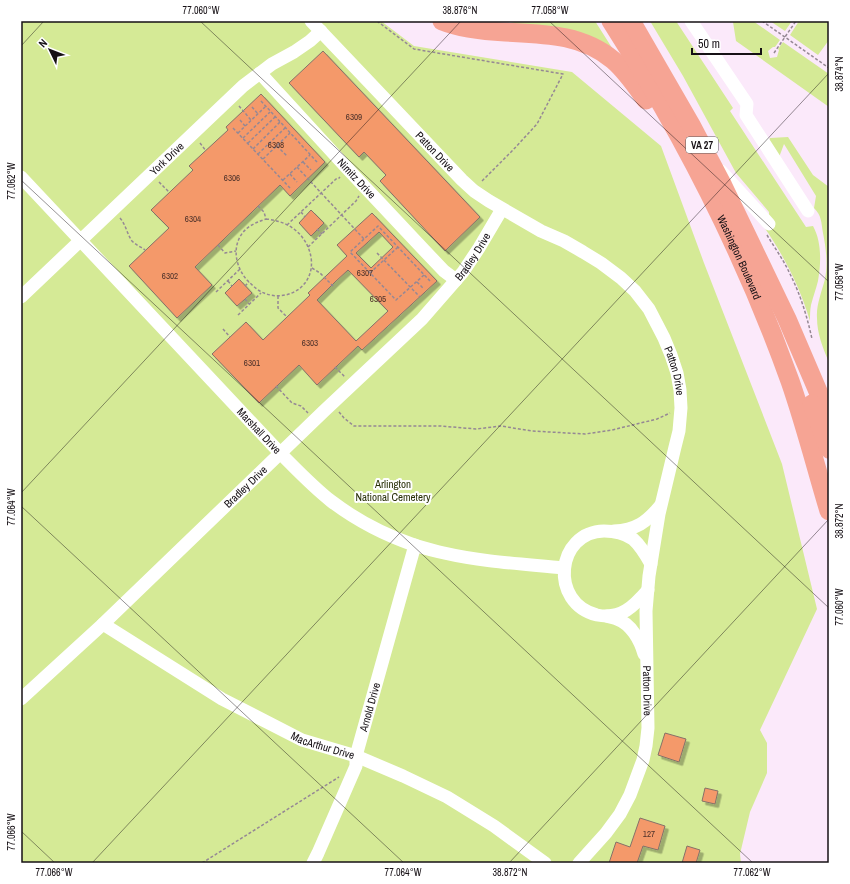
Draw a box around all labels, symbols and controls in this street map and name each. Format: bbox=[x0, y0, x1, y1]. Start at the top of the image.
text: 77.060°W bbox=[183, 4, 220, 17]
text: 38.876°N bbox=[443, 4, 478, 17]
text: 77.058°W bbox=[532, 4, 569, 17]
north arrow bbox=[30, 30, 70, 70]
scale bar bbox=[692, 30, 761, 56]
text: N bbox=[35, 36, 50, 50]
text: 50 m bbox=[698, 36, 720, 52]
text: 38.874°N bbox=[833, 56, 846, 92]
house number: 6309 bbox=[346, 111, 362, 123]
street label: Patton Drive bbox=[413, 128, 457, 175]
road number: VA 27 bbox=[686, 137, 718, 153]
street label: York Drive bbox=[147, 139, 187, 178]
house number: 6308 bbox=[268, 139, 284, 151]
street label: Nimitz Drive bbox=[334, 155, 379, 201]
text: 77.062°W bbox=[5, 162, 18, 199]
house number: 6306 bbox=[224, 172, 240, 184]
house number: 6304 bbox=[185, 213, 201, 225]
street label: Washington Boulevard bbox=[714, 213, 764, 301]
street label: Bradley Drive bbox=[452, 230, 494, 284]
text: 77.058°W bbox=[833, 263, 846, 300]
house number: 6307 bbox=[357, 267, 373, 279]
house number: 6302 bbox=[162, 270, 178, 282]
house number: 6305 bbox=[370, 293, 386, 305]
house number: 6303 bbox=[302, 337, 318, 349]
street label: Patton Drive bbox=[661, 344, 687, 396]
house number: 6301 bbox=[244, 357, 260, 369]
street label: Marshall Drive bbox=[234, 405, 284, 457]
street label: Bradley Drive bbox=[221, 463, 270, 511]
park label: Arlington National Cemetery bbox=[355, 477, 431, 504]
text: 77.064°W bbox=[5, 488, 18, 525]
text: 38.872°N bbox=[833, 503, 846, 539]
text: 77.060°W bbox=[833, 588, 846, 625]
street label: Patton Drive bbox=[640, 665, 655, 716]
street label: Arnold Drive bbox=[356, 681, 383, 734]
street label: MacArthur Drive bbox=[289, 729, 356, 762]
text: 77.066°W bbox=[5, 813, 18, 850]
house number: 127 bbox=[643, 828, 655, 840]
text: 77.066°W bbox=[36, 866, 73, 879]
text: 77.064°W bbox=[385, 866, 422, 879]
text: 38.872°N bbox=[493, 866, 528, 879]
text: 77.062°W bbox=[734, 866, 771, 879]

